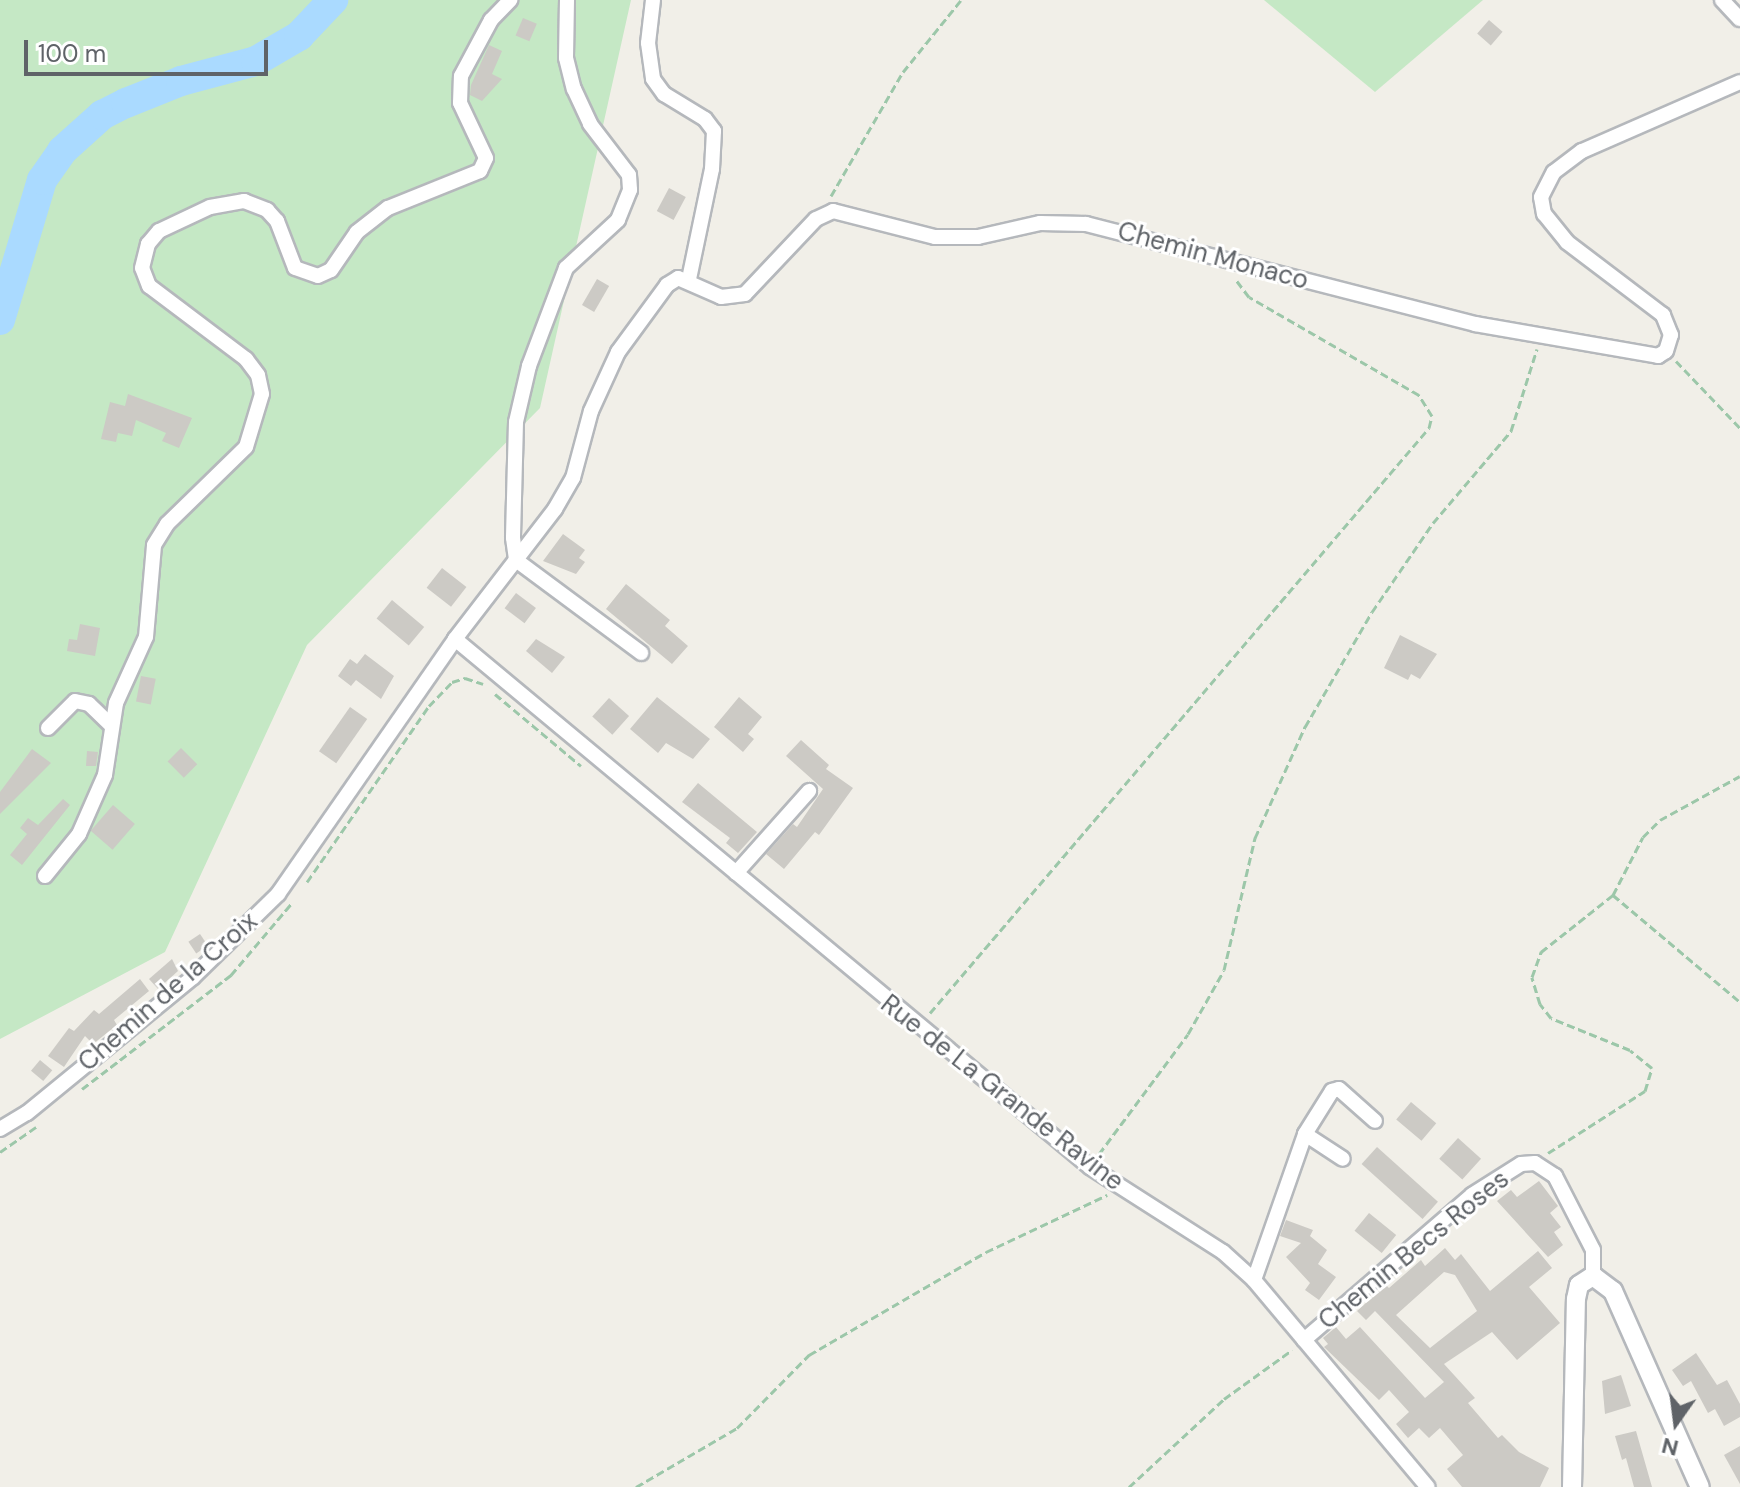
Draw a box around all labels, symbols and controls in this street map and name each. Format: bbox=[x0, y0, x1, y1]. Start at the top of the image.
scale bar bbox=[28, 24, 272, 74]
text: 100 m bbox=[38, 38, 106, 69]
street label: Chemin Monaco bbox=[1114, 216, 1312, 296]
street label: Chemin de la Croix bbox=[72, 906, 264, 1078]
street label: Rue de La Grande Ravine bbox=[874, 989, 1130, 1197]
street label: Chemin Becs Roses bbox=[1313, 1164, 1515, 1336]
north arrow bbox=[1636, 1383, 1716, 1463]
text: N bbox=[1659, 1431, 1681, 1463]

